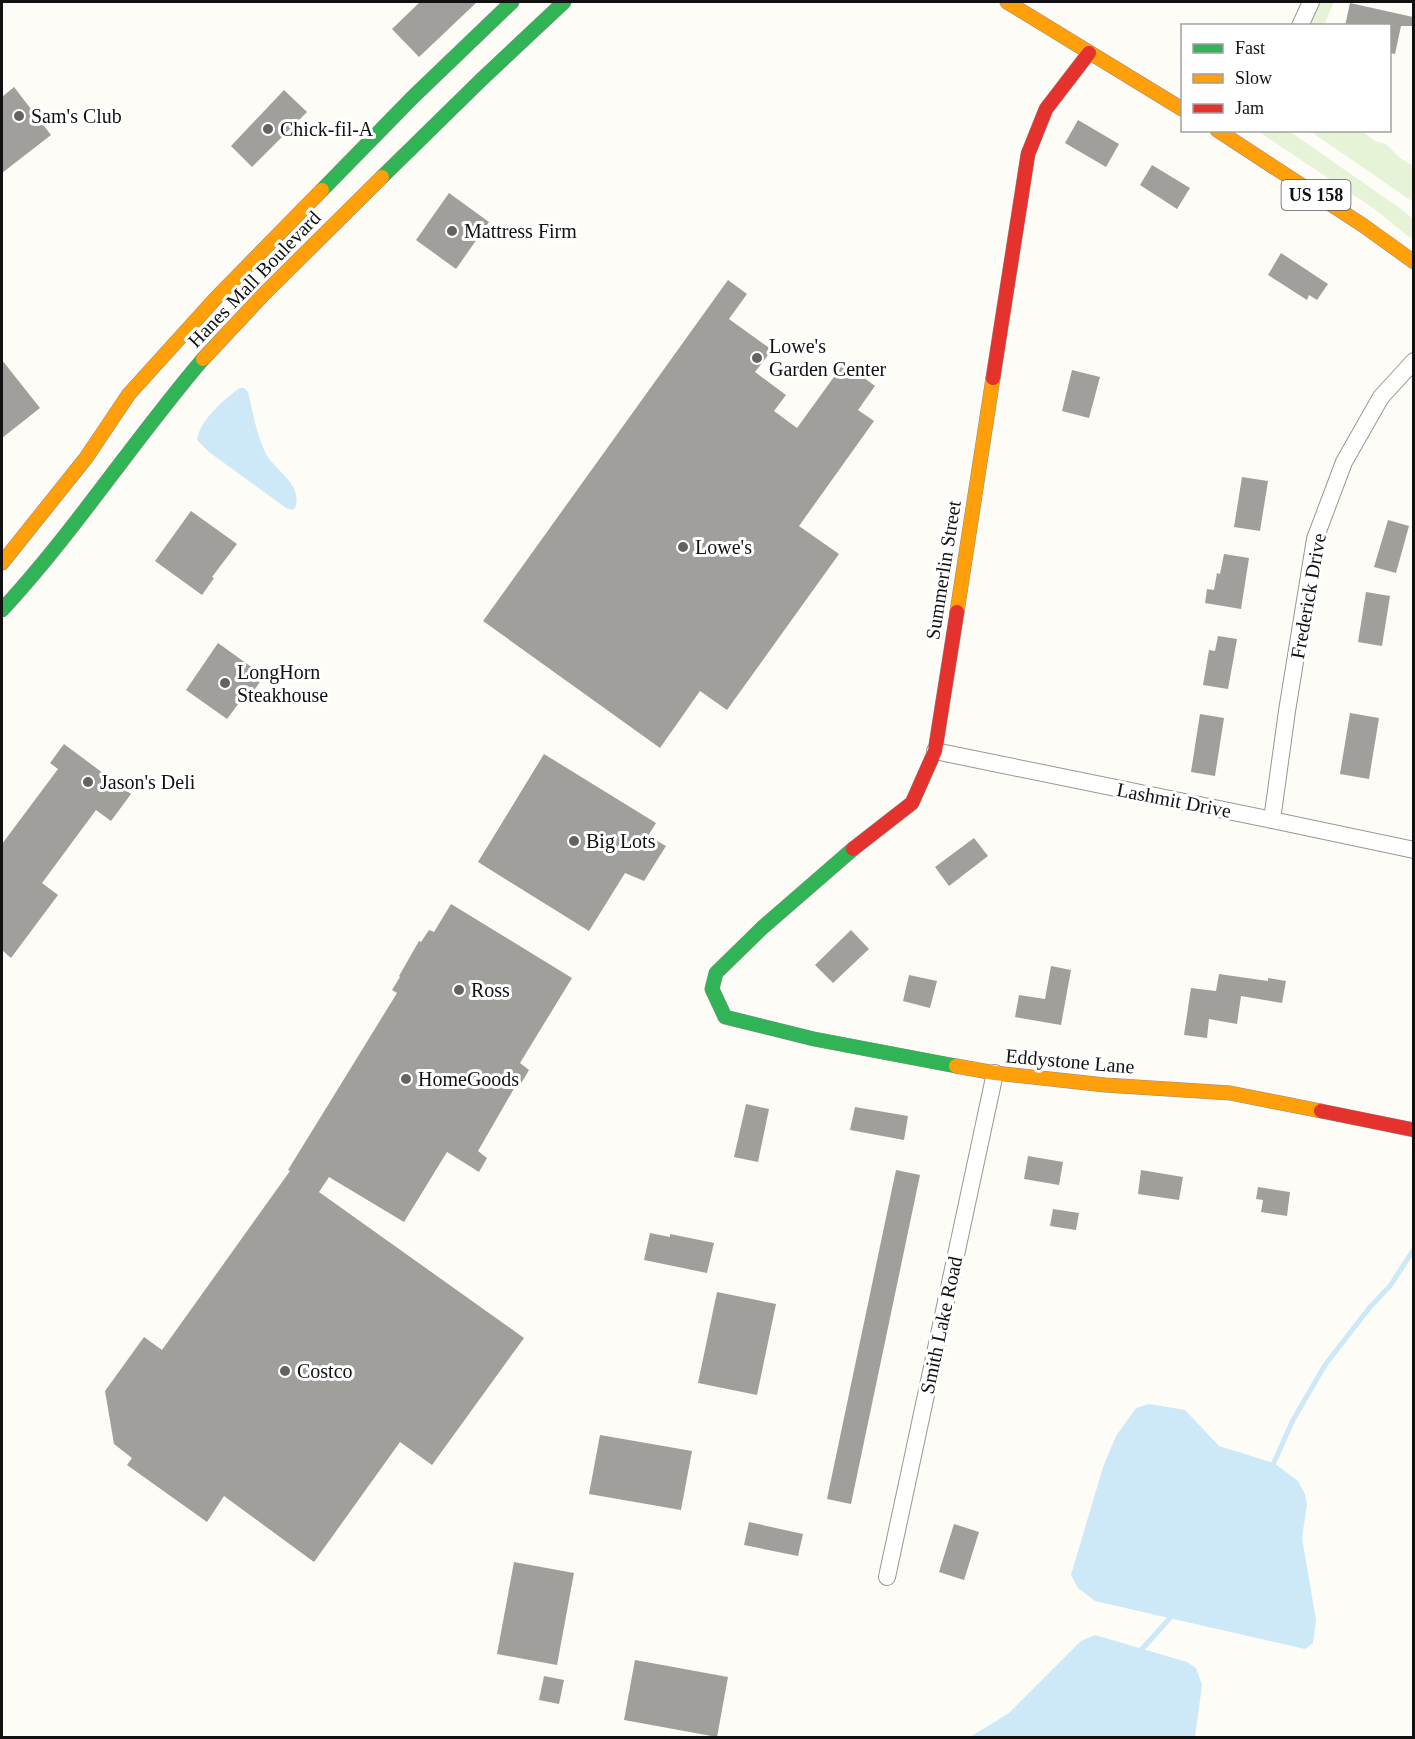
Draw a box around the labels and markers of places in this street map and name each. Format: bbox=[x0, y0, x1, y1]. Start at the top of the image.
place label: Sam's Club bbox=[31, 105, 122, 127]
marker: Sam's Club bbox=[12, 109, 26, 123]
place label: Chick-fil-A bbox=[280, 118, 374, 140]
marker: Chick-fil-A bbox=[261, 122, 275, 136]
place label: Mattress Firm bbox=[464, 220, 577, 242]
marker: Mattress Firm bbox=[445, 224, 459, 238]
place label: Lowe's Garden Center bbox=[769, 335, 887, 380]
marker: Lowe's Garden Center bbox=[750, 351, 764, 365]
place label: Lowe's bbox=[695, 536, 752, 558]
marker: Lowe's bbox=[676, 540, 690, 554]
place label: LongHorn Steakhouse bbox=[237, 661, 328, 706]
marker: LongHorn Steakhouse bbox=[218, 676, 232, 690]
place label: Jason's Deli bbox=[100, 771, 196, 793]
marker: Jason's Deli bbox=[81, 775, 95, 789]
place label: Big Lots bbox=[586, 830, 656, 853]
marker: Big Lots bbox=[567, 834, 581, 848]
place label: Ross bbox=[471, 979, 510, 1001]
marker: Ross bbox=[452, 983, 466, 997]
place label: HomeGoods bbox=[418, 1068, 519, 1090]
marker: HomeGoods bbox=[399, 1072, 413, 1086]
place label: Costco bbox=[297, 1360, 353, 1382]
marker: Costco bbox=[278, 1364, 292, 1378]

